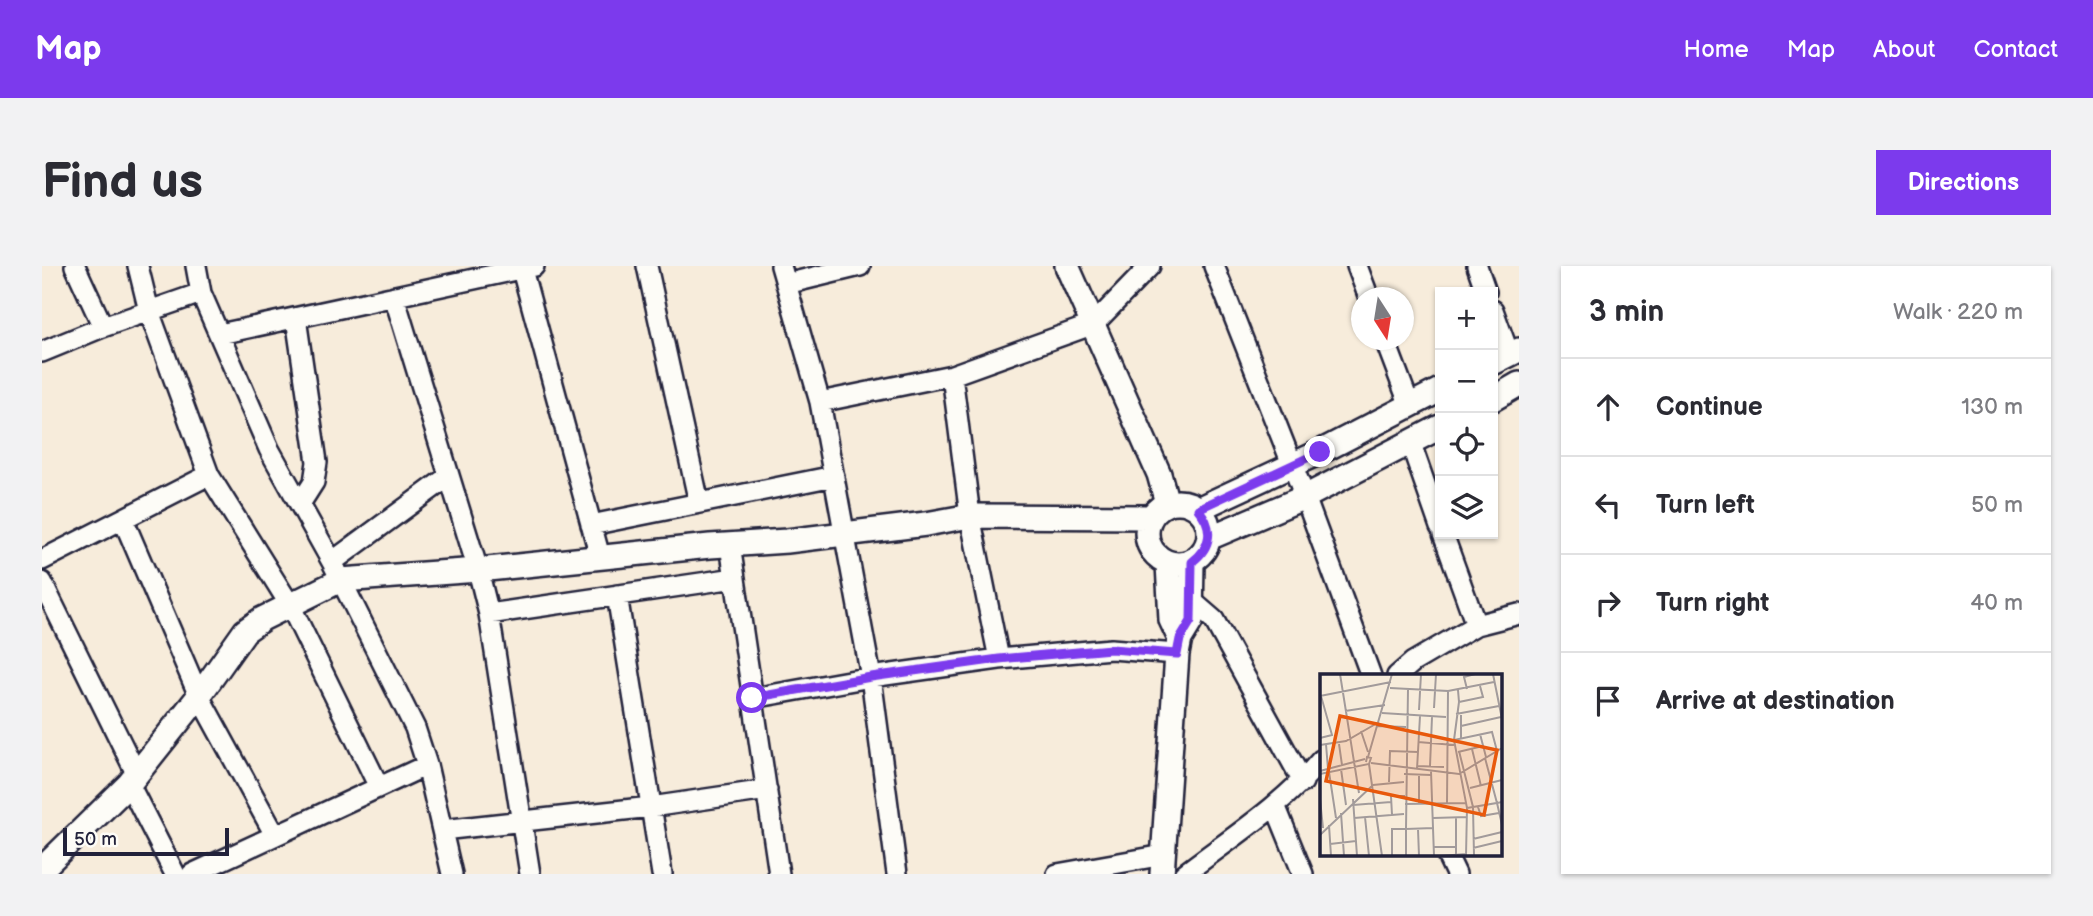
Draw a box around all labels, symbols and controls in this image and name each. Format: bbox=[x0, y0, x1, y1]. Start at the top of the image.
text: Map bbox=[35, 29, 101, 69]
text: Home bbox=[1684, 35, 1749, 64]
text: Map bbox=[1787, 35, 1835, 64]
text: About bbox=[1873, 35, 1935, 64]
text: Contact bbox=[1973, 35, 2058, 64]
button: Directions bbox=[1876, 150, 2051, 215]
text: Find us bbox=[42, 153, 203, 212]
north arrow bbox=[1351, 287, 1414, 350]
map controls bbox=[1435, 287, 1498, 539]
button: + bbox=[1435, 287, 1498, 350]
text: 3 min bbox=[1589, 294, 1664, 330]
text: Walk · 220 m bbox=[1893, 298, 2023, 326]
button: − bbox=[1435, 350, 1498, 413]
icon: ahead bbox=[1589, 388, 1627, 426]
text: Continue bbox=[1656, 392, 1763, 423]
text: 130 m bbox=[1961, 393, 2023, 421]
button: locate bbox=[1435, 413, 1498, 476]
route end bbox=[1304, 436, 1335, 467]
button: layers bbox=[1435, 476, 1498, 539]
icon: left bbox=[1589, 486, 1627, 524]
text: Turn left bbox=[1656, 490, 1755, 521]
text: 50 m bbox=[1971, 491, 2023, 519]
icon: right bbox=[1589, 584, 1627, 622]
text: Turn right bbox=[1656, 588, 1769, 619]
text: 40 m bbox=[1970, 589, 2023, 617]
inset map bbox=[1320, 674, 1502, 856]
route start bbox=[736, 682, 767, 713]
icon: arrive bbox=[1589, 682, 1627, 720]
text: Arrive at destination bbox=[1656, 686, 1895, 717]
scale bar bbox=[63, 825, 229, 857]
text: 50 m bbox=[74, 828, 117, 851]

